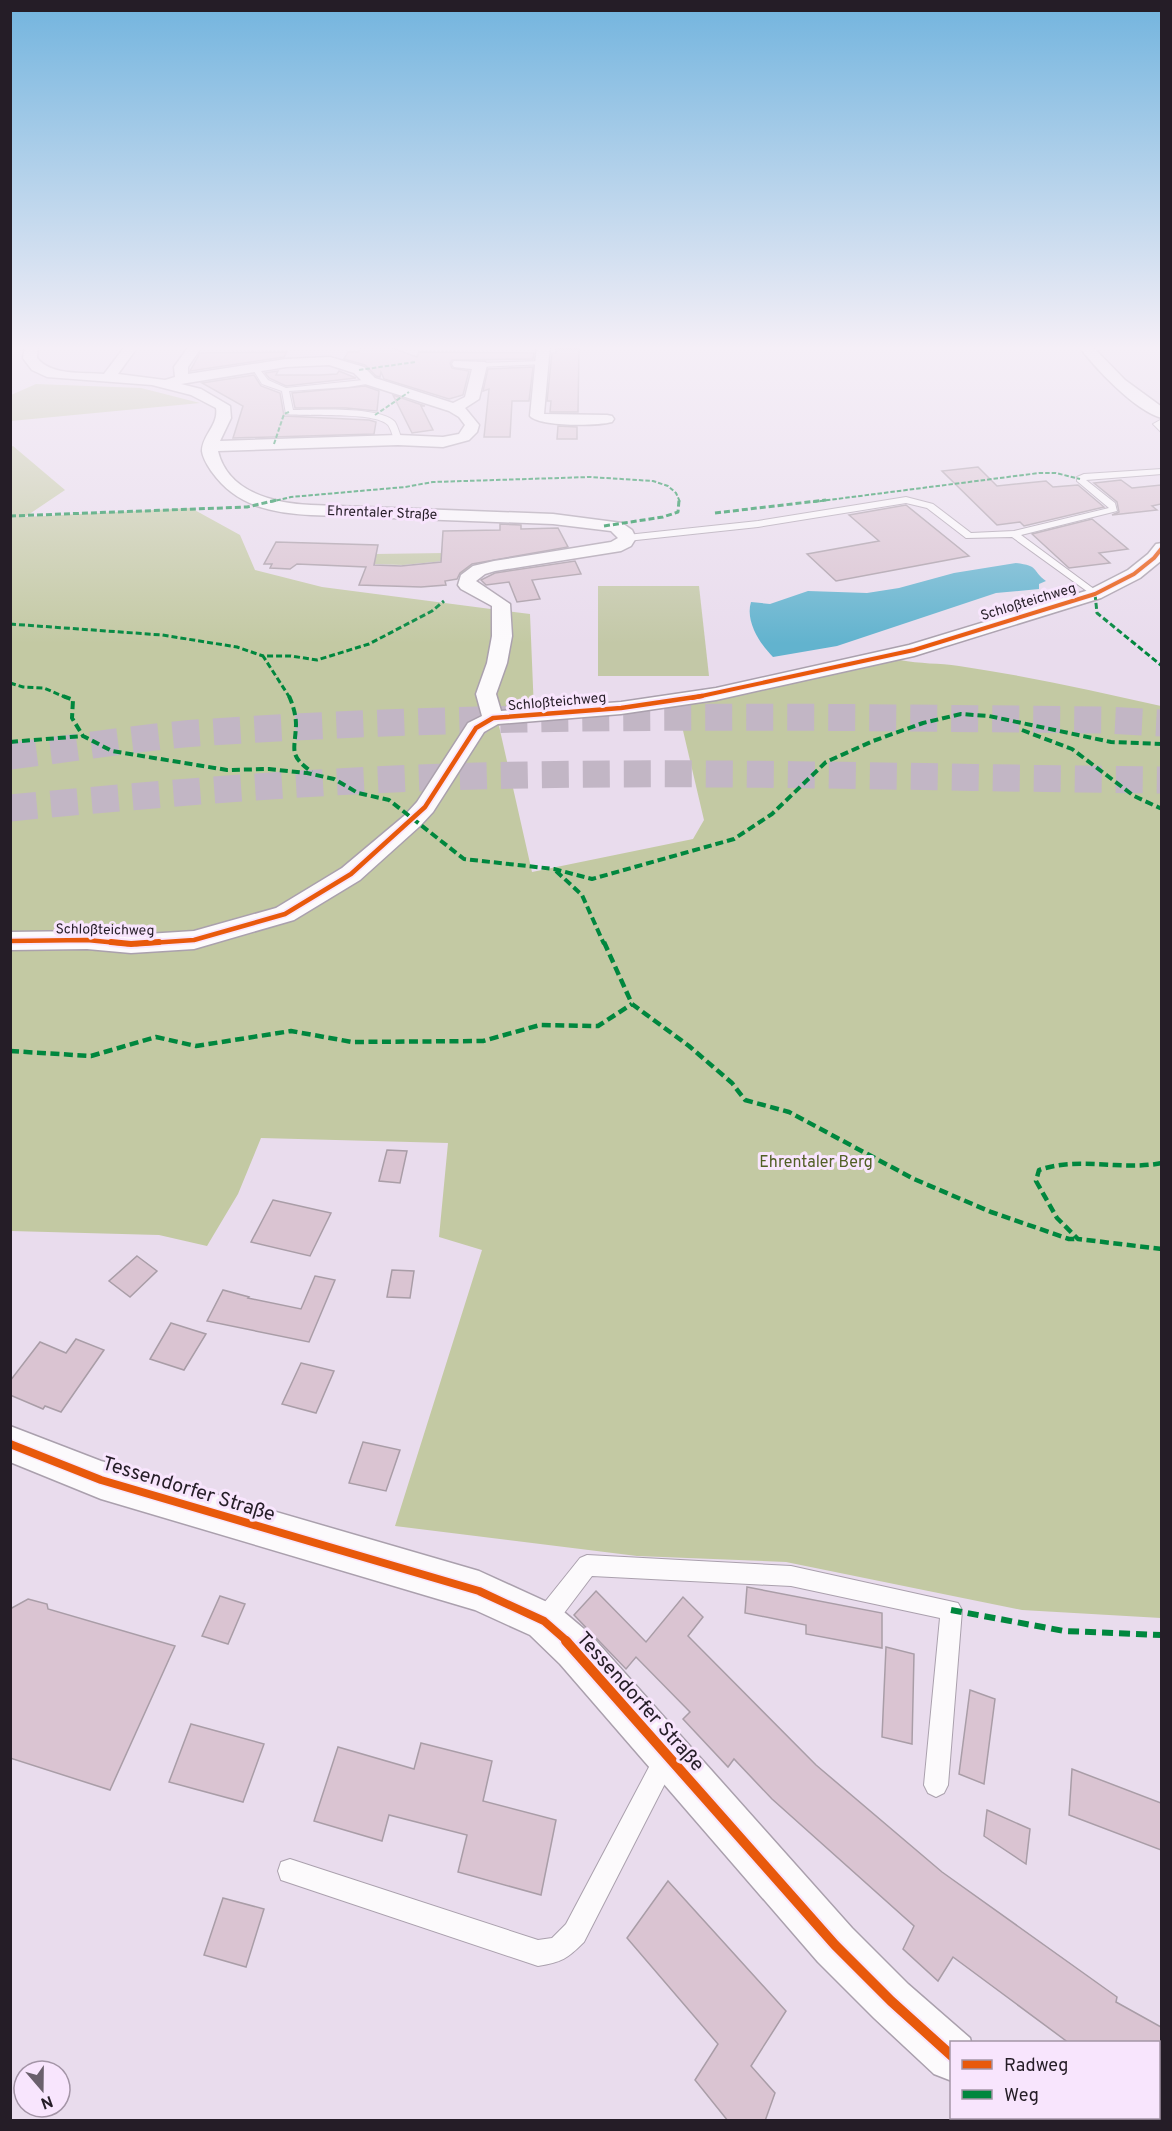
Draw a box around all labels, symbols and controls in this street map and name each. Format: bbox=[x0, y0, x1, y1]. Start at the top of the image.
street label: Ehrentaler Straße bbox=[327, 503, 437, 524]
street label: Schloßteichweg bbox=[979, 580, 1078, 625]
street label: Schloßteichweg bbox=[507, 690, 607, 715]
street label: Schloßteichweg bbox=[55, 921, 154, 940]
park label: Ehrentaler Berg bbox=[759, 1153, 873, 1173]
street label: Tessendorfer Straße bbox=[99, 1451, 278, 1529]
street label: Tessendorfer Straße bbox=[570, 1627, 709, 1778]
legend bbox=[950, 2041, 1160, 2119]
text: Radweg bbox=[1004, 2055, 1068, 2078]
north arrow bbox=[12, 2059, 72, 2119]
text: Weg bbox=[1004, 2085, 1039, 2108]
text: N bbox=[38, 2090, 55, 2113]

